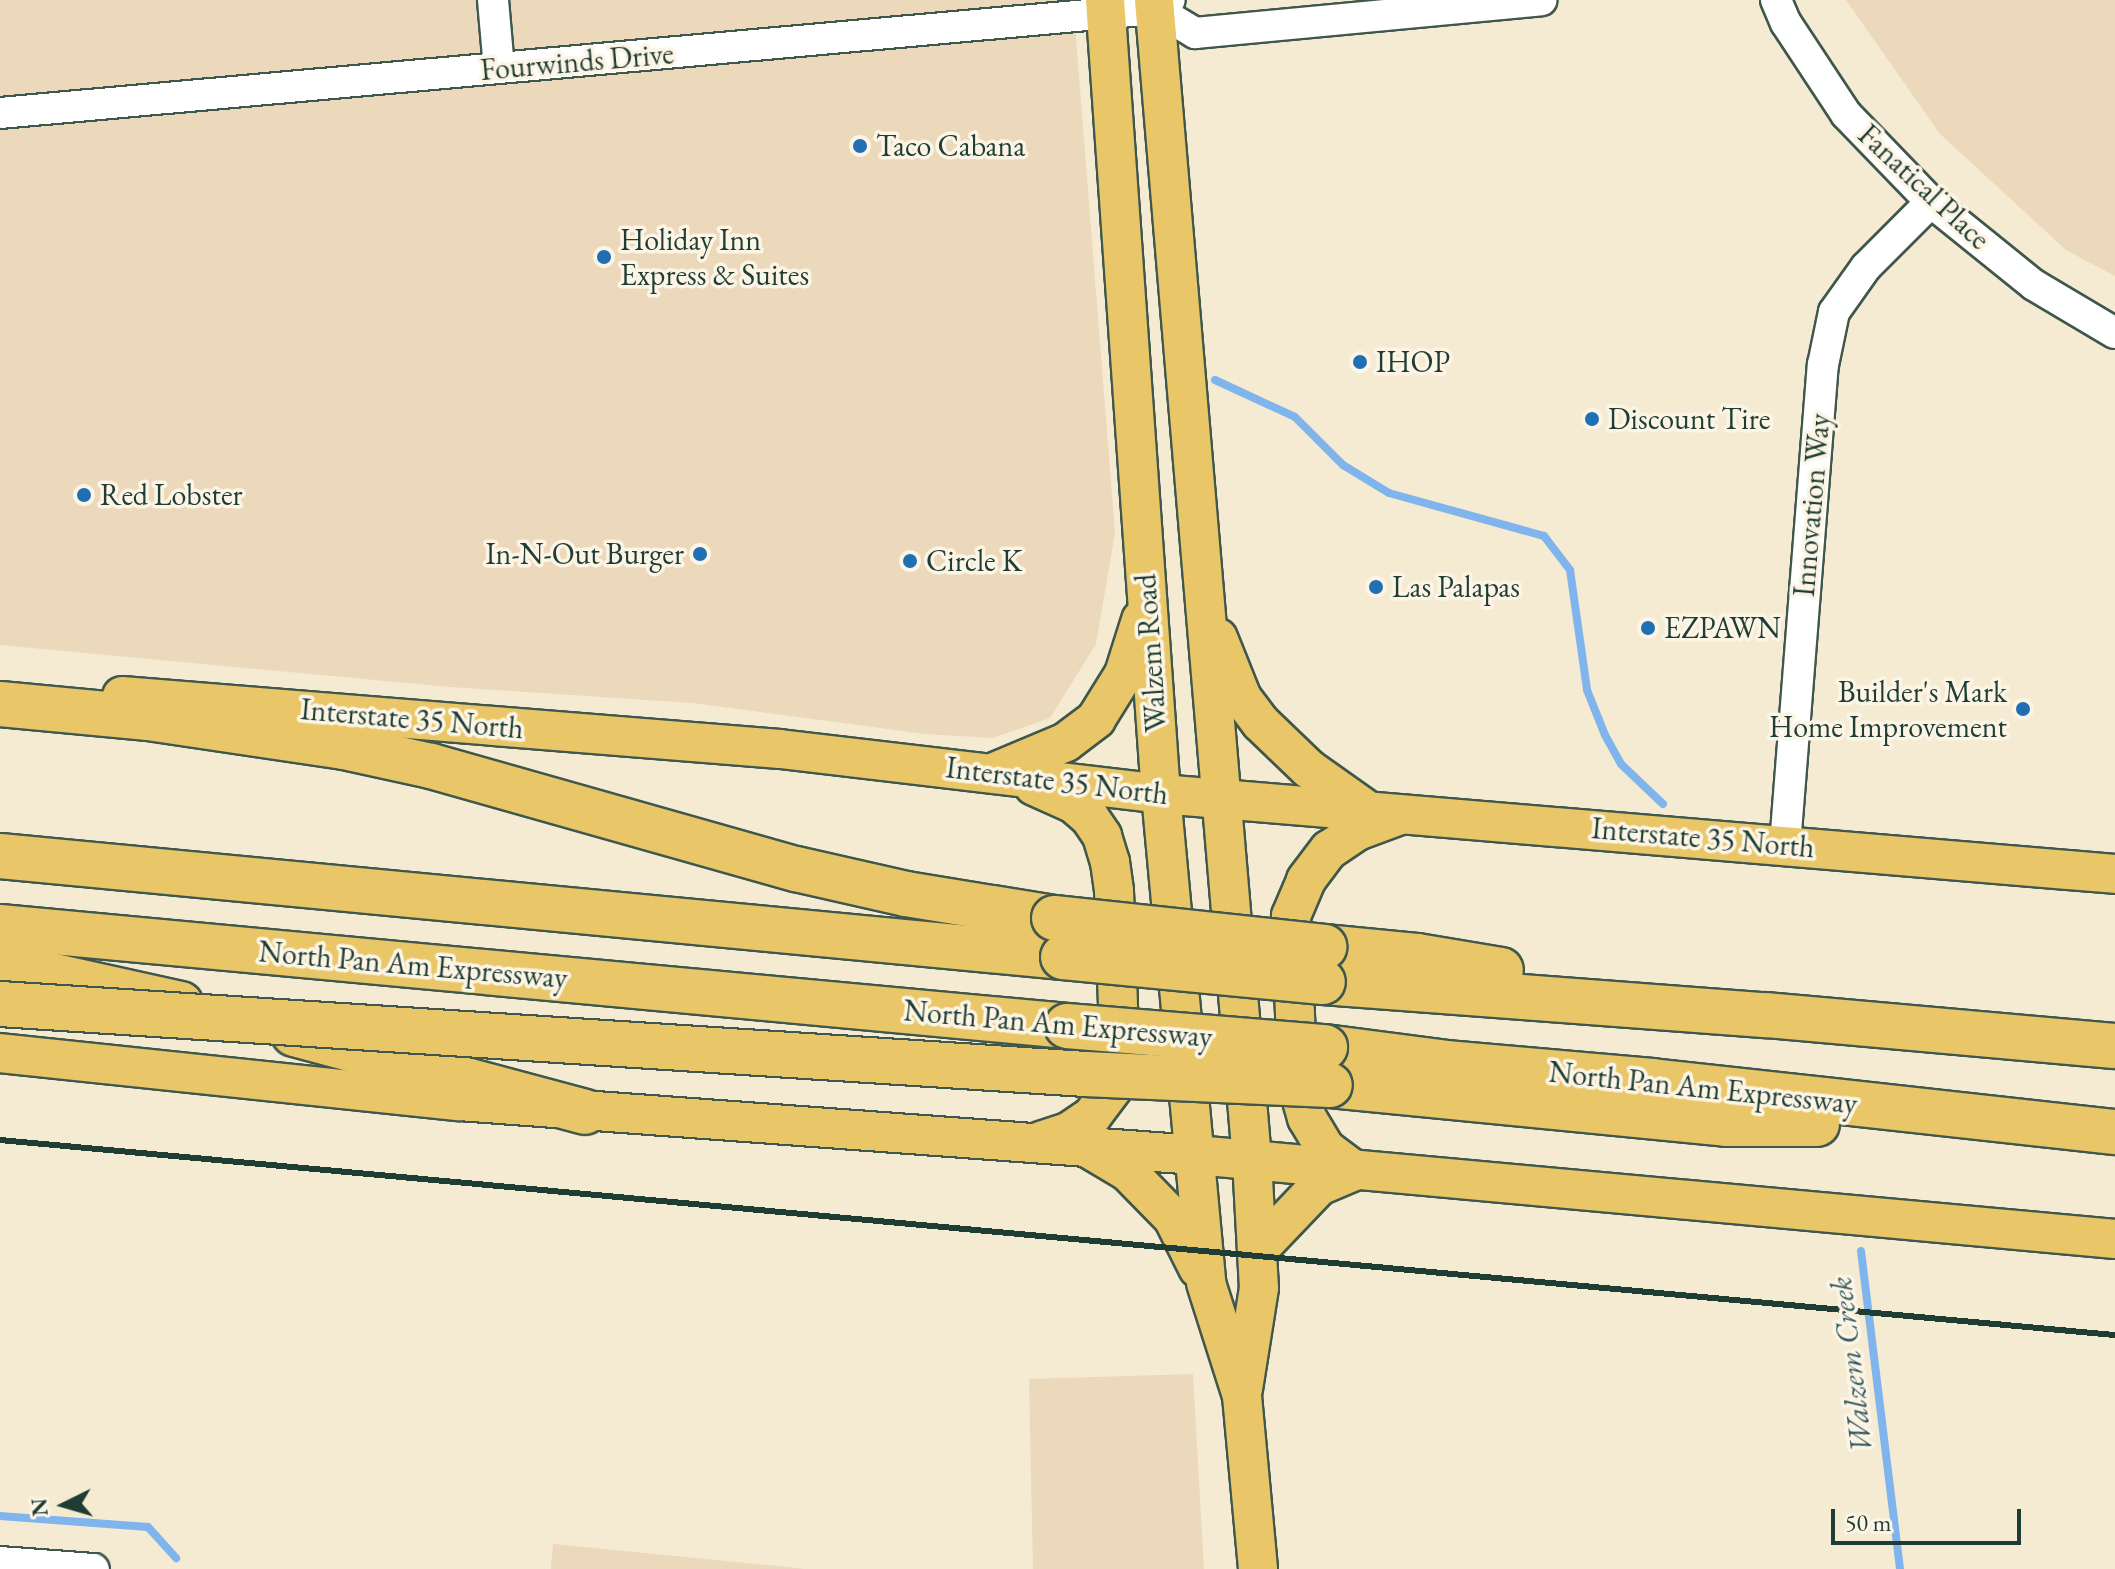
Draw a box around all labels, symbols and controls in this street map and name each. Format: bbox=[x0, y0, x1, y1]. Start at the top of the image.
street label: Fourwinds Drive bbox=[479, 36, 675, 88]
street label: Fanatical Place bbox=[1851, 117, 1997, 257]
place label: Taco Cabana bbox=[876, 128, 1025, 164]
marker: Taco Cabana bbox=[851, 137, 869, 155]
place label: Holiday Inn Express & Suites bbox=[620, 222, 809, 292]
marker: Holiday Inn Express & Suites bbox=[595, 248, 613, 266]
place label: IHOP bbox=[1376, 344, 1450, 380]
marker: IHOP bbox=[1351, 353, 1369, 371]
place label: Discount Tire bbox=[1608, 401, 1770, 437]
marker: Discount Tire bbox=[1583, 410, 1601, 428]
street label: Innovation Way bbox=[1786, 412, 1838, 598]
place label: Red Lobster bbox=[100, 477, 243, 513]
marker: Red Lobster bbox=[75, 486, 93, 504]
place label: In-N-Out Burger bbox=[485, 536, 684, 572]
place label: Circle K bbox=[926, 543, 1022, 579]
marker: In-N-Out Burger bbox=[691, 545, 709, 563]
marker: Circle K bbox=[901, 552, 919, 570]
place label: Las Palapas bbox=[1392, 569, 1520, 605]
street label: Walzem Road bbox=[1128, 573, 1174, 733]
marker: Las Palapas bbox=[1367, 578, 1385, 596]
place label: EZPAWN bbox=[1664, 610, 1781, 646]
marker: EZPAWN bbox=[1639, 619, 1657, 637]
place label: Builder's Mark Home Improvement bbox=[1769, 674, 2007, 744]
street label: Interstate 35 North bbox=[299, 691, 525, 747]
marker: Builder's Mark Home Improvement bbox=[2014, 700, 2032, 718]
street label: Interstate 35 North bbox=[944, 750, 1170, 812]
street label: Interstate 35 North bbox=[1590, 810, 1816, 866]
street label: North Pan Am Expressway bbox=[257, 934, 569, 996]
street label: North Pan Am Expressway bbox=[902, 993, 1214, 1055]
street label: North Pan Am Expressway bbox=[1547, 1054, 1859, 1122]
water label: Walzem Creek bbox=[1821, 1275, 1881, 1455]
north arrow bbox=[24, 1465, 104, 1545]
scale bar bbox=[1835, 1493, 2025, 1543]
text: N bbox=[24, 1497, 55, 1517]
text: 50 m bbox=[1845, 1507, 1892, 1538]

